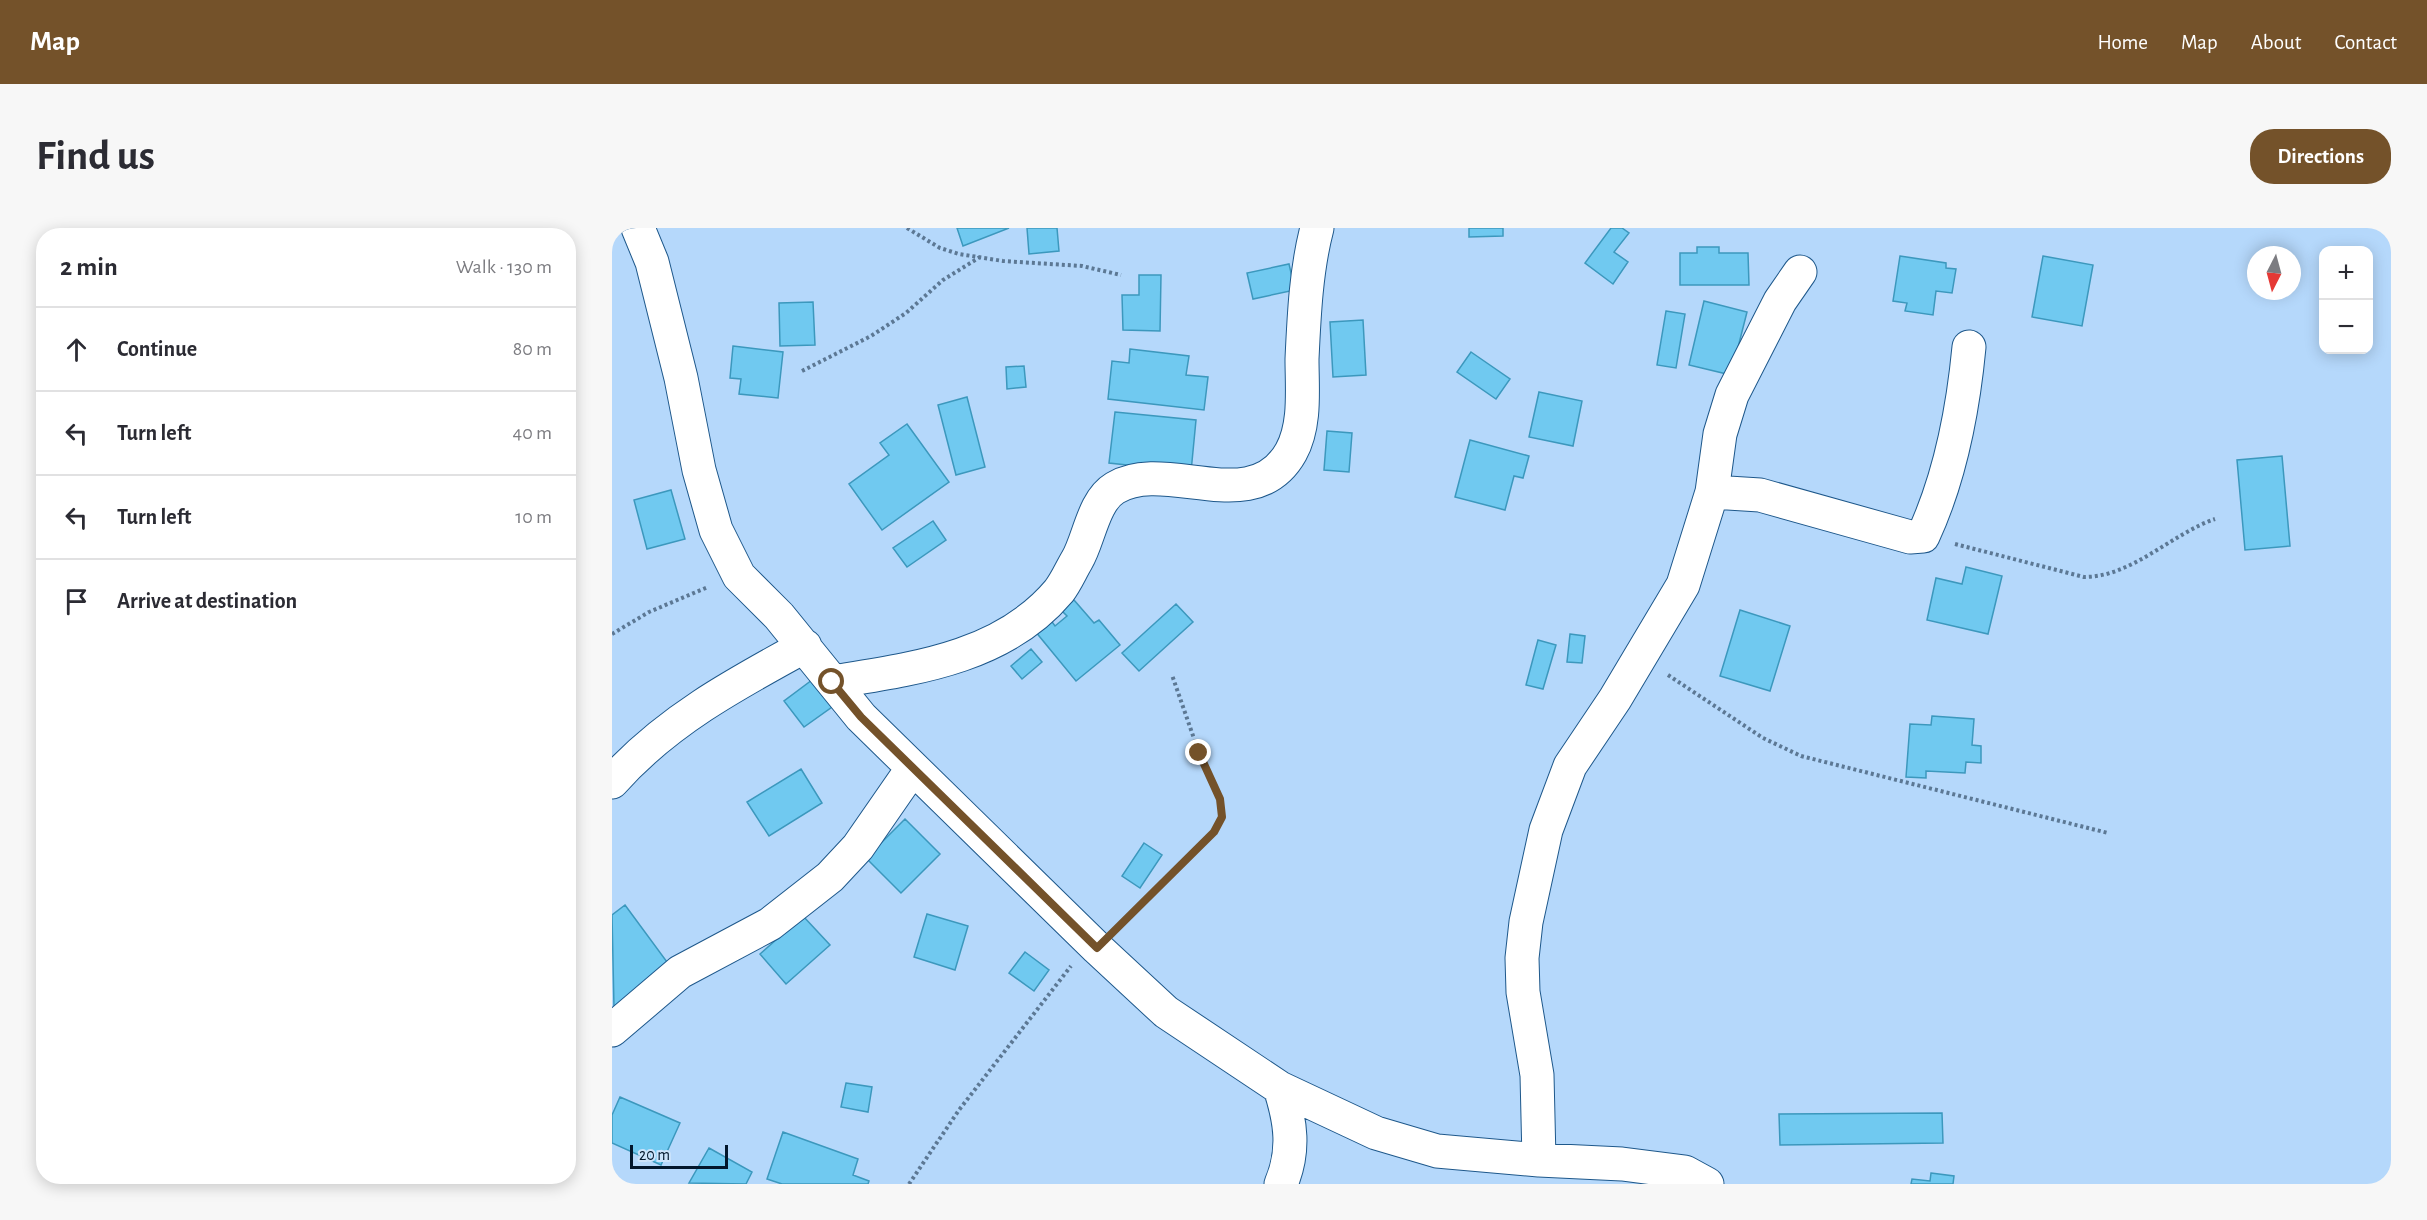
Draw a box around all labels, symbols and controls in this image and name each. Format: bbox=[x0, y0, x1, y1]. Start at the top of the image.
text: Map bbox=[30, 28, 80, 56]
text: Home bbox=[2097, 32, 2148, 53]
text: Map bbox=[2181, 32, 2218, 53]
text: About bbox=[2251, 32, 2301, 53]
text: Contact bbox=[2334, 32, 2397, 53]
button: Directions bbox=[2250, 129, 2391, 184]
text: Find us bbox=[36, 135, 155, 177]
north arrow bbox=[2247, 246, 2301, 300]
map controls bbox=[2319, 246, 2373, 354]
button: + bbox=[2319, 246, 2373, 300]
text: 2 min bbox=[60, 254, 118, 280]
text: Walk · 130 m bbox=[456, 257, 552, 277]
button: − bbox=[2319, 300, 2373, 354]
icon: ahead bbox=[60, 333, 93, 366]
text: Continue bbox=[117, 338, 197, 360]
text: 80 m bbox=[513, 339, 552, 359]
icon: left bbox=[60, 417, 93, 450]
text: Turn left bbox=[117, 422, 191, 444]
text: 40 m bbox=[513, 423, 552, 443]
icon: left bbox=[60, 501, 93, 534]
text: Turn left bbox=[117, 506, 191, 528]
text: 10 m bbox=[515, 507, 552, 527]
icon: arrive bbox=[60, 585, 93, 618]
text: Arrive at destination bbox=[117, 590, 297, 612]
route start bbox=[818, 668, 844, 694]
route end bbox=[1185, 739, 1211, 765]
scale bar bbox=[630, 1142, 728, 1170]
text: 20 m bbox=[639, 1147, 670, 1163]

